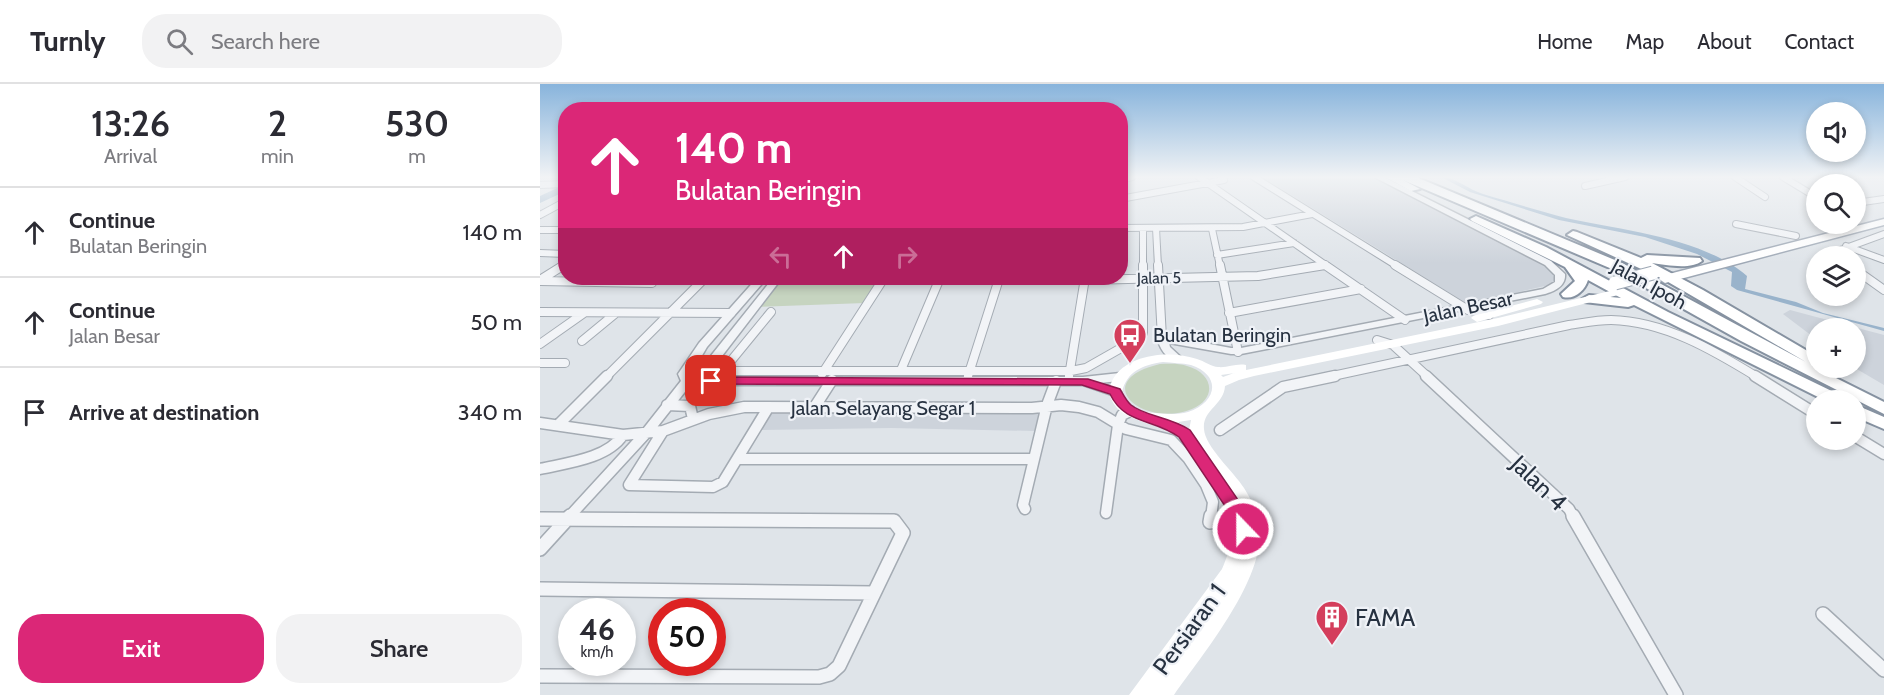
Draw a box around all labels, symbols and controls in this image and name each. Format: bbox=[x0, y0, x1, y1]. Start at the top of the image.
search box bbox=[142, 14, 562, 68]
text: Turnly bbox=[30, 24, 106, 58]
icon: search bbox=[163, 25, 196, 58]
text: Search here bbox=[211, 28, 320, 55]
text: Home bbox=[1537, 29, 1593, 54]
text: Map bbox=[1626, 29, 1664, 54]
text: About bbox=[1697, 29, 1751, 54]
text: Contact bbox=[1784, 29, 1854, 54]
text: 13:26 bbox=[91, 101, 170, 145]
text: 2 bbox=[268, 101, 287, 145]
text: 530 bbox=[385, 101, 449, 145]
map controls bbox=[1806, 102, 1866, 450]
button: sound bbox=[1806, 102, 1866, 162]
text: 140 m bbox=[675, 122, 792, 174]
icon: ahead bbox=[576, 126, 654, 204]
text: Arrival bbox=[104, 144, 157, 168]
text: min bbox=[261, 144, 294, 168]
text: m bbox=[408, 144, 426, 168]
text: Bulatan Beringin bbox=[675, 174, 862, 207]
button: search bbox=[1806, 174, 1866, 234]
text: Continue bbox=[69, 207, 155, 234]
icon: ahead bbox=[18, 216, 51, 249]
text: 140 m bbox=[463, 219, 522, 246]
text: Bulatan Beringin bbox=[69, 234, 207, 258]
icon: left bbox=[764, 240, 797, 273]
icon: ahead bbox=[827, 240, 860, 273]
icon: right bbox=[890, 240, 923, 273]
button: layers bbox=[1806, 246, 1866, 306]
street label: Jalan Ipoh bbox=[1606, 253, 1691, 314]
street label: Jalan 5 bbox=[1136, 268, 1181, 288]
street label: Jalan Besar bbox=[1420, 286, 1516, 328]
text: Continue bbox=[69, 297, 155, 324]
icon: ahead bbox=[18, 306, 51, 339]
text: 50 m bbox=[470, 309, 522, 336]
bus stop icon: Bulatan Beringin bbox=[1112, 317, 1148, 364]
button: + bbox=[1806, 318, 1866, 378]
place label: Bulatan Beringin bbox=[1153, 323, 1291, 347]
text: Jalan Besar bbox=[69, 324, 160, 348]
pin bbox=[685, 355, 736, 406]
icon: arrive bbox=[694, 364, 727, 397]
button: − bbox=[1806, 390, 1866, 450]
icon: arrive bbox=[18, 396, 51, 429]
street label: Jalan Selayang Segar 1 bbox=[790, 396, 975, 420]
text: Arrive at destination bbox=[69, 399, 259, 426]
text: 340 m bbox=[458, 399, 522, 426]
street label: Jalan 4 bbox=[1504, 449, 1573, 517]
position arrow bbox=[1211, 497, 1275, 561]
street label: Persiaran 1 bbox=[1146, 578, 1232, 680]
speed limit sign: 50 bbox=[648, 598, 726, 676]
building icon: FAMA bbox=[1314, 599, 1350, 646]
place label: FAMA bbox=[1355, 603, 1416, 632]
text: 46 bbox=[579, 611, 615, 648]
button: Exit bbox=[18, 614, 264, 683]
button: Share bbox=[276, 614, 522, 683]
text: km/h bbox=[581, 643, 613, 661]

